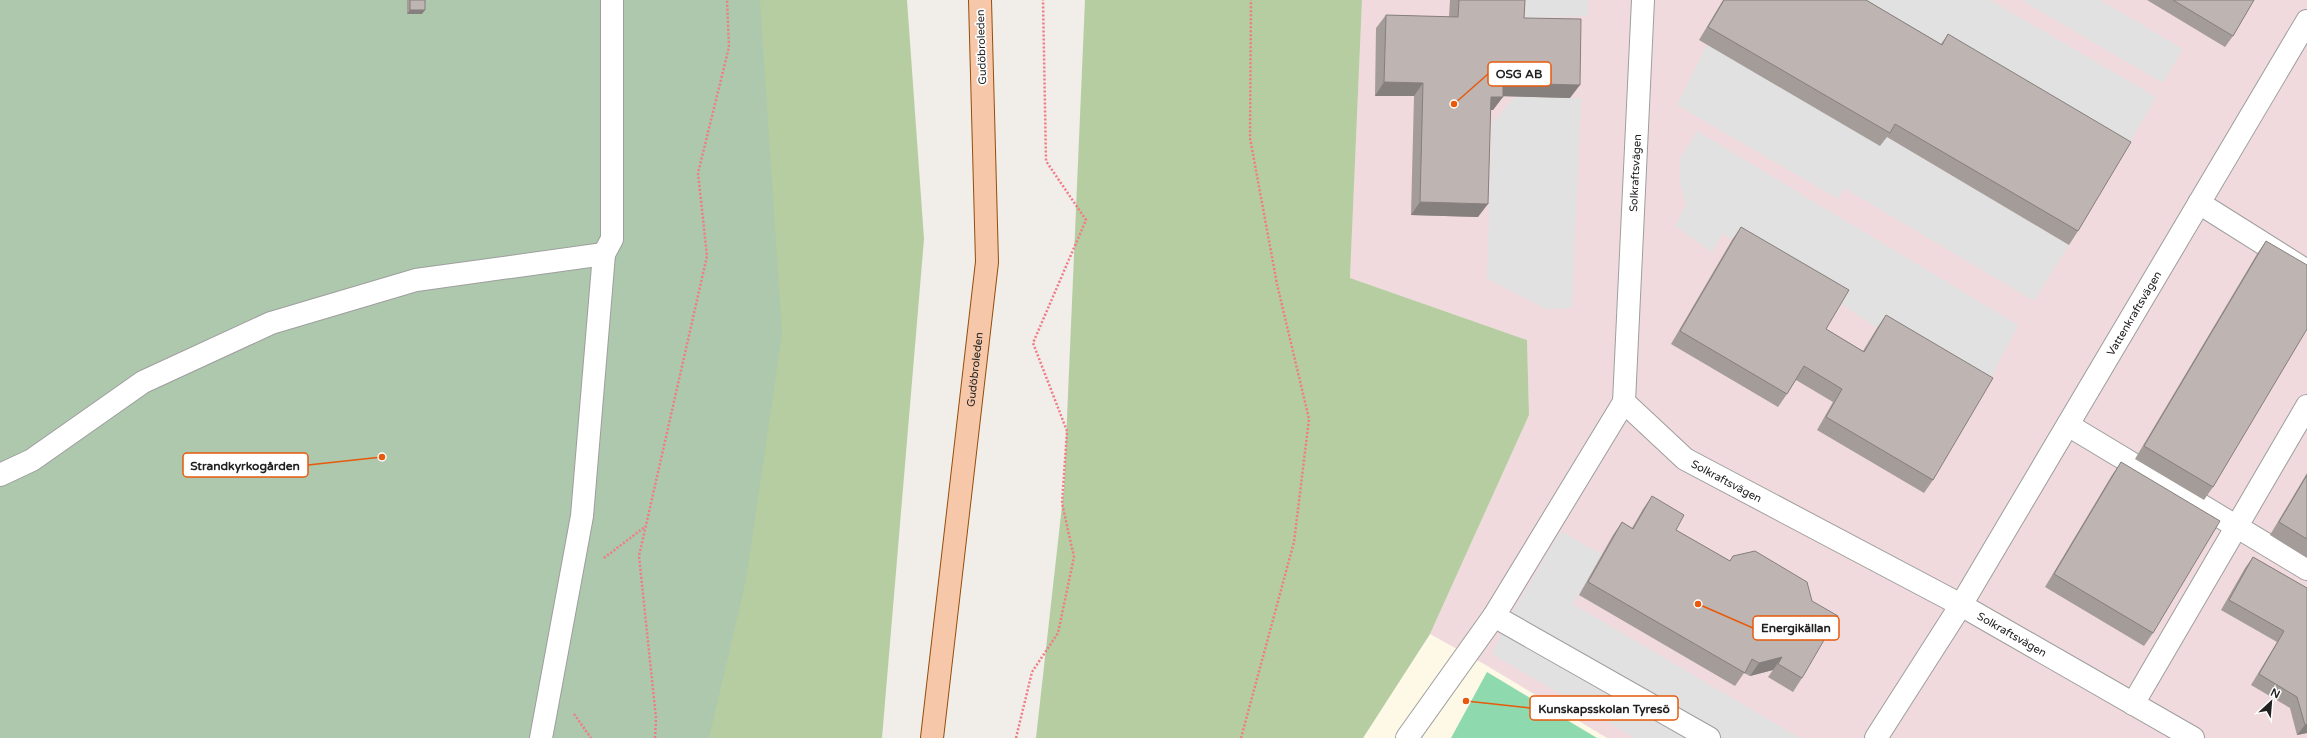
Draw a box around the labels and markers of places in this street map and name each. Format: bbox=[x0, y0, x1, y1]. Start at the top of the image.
callout: OSG AB bbox=[1488, 62, 1551, 86]
callout: Strandkyrkogården bbox=[183, 453, 308, 477]
callout: Energikällan bbox=[1753, 616, 1839, 640]
callout: Kunskapsskolan Tyresö bbox=[1530, 696, 1678, 720]

